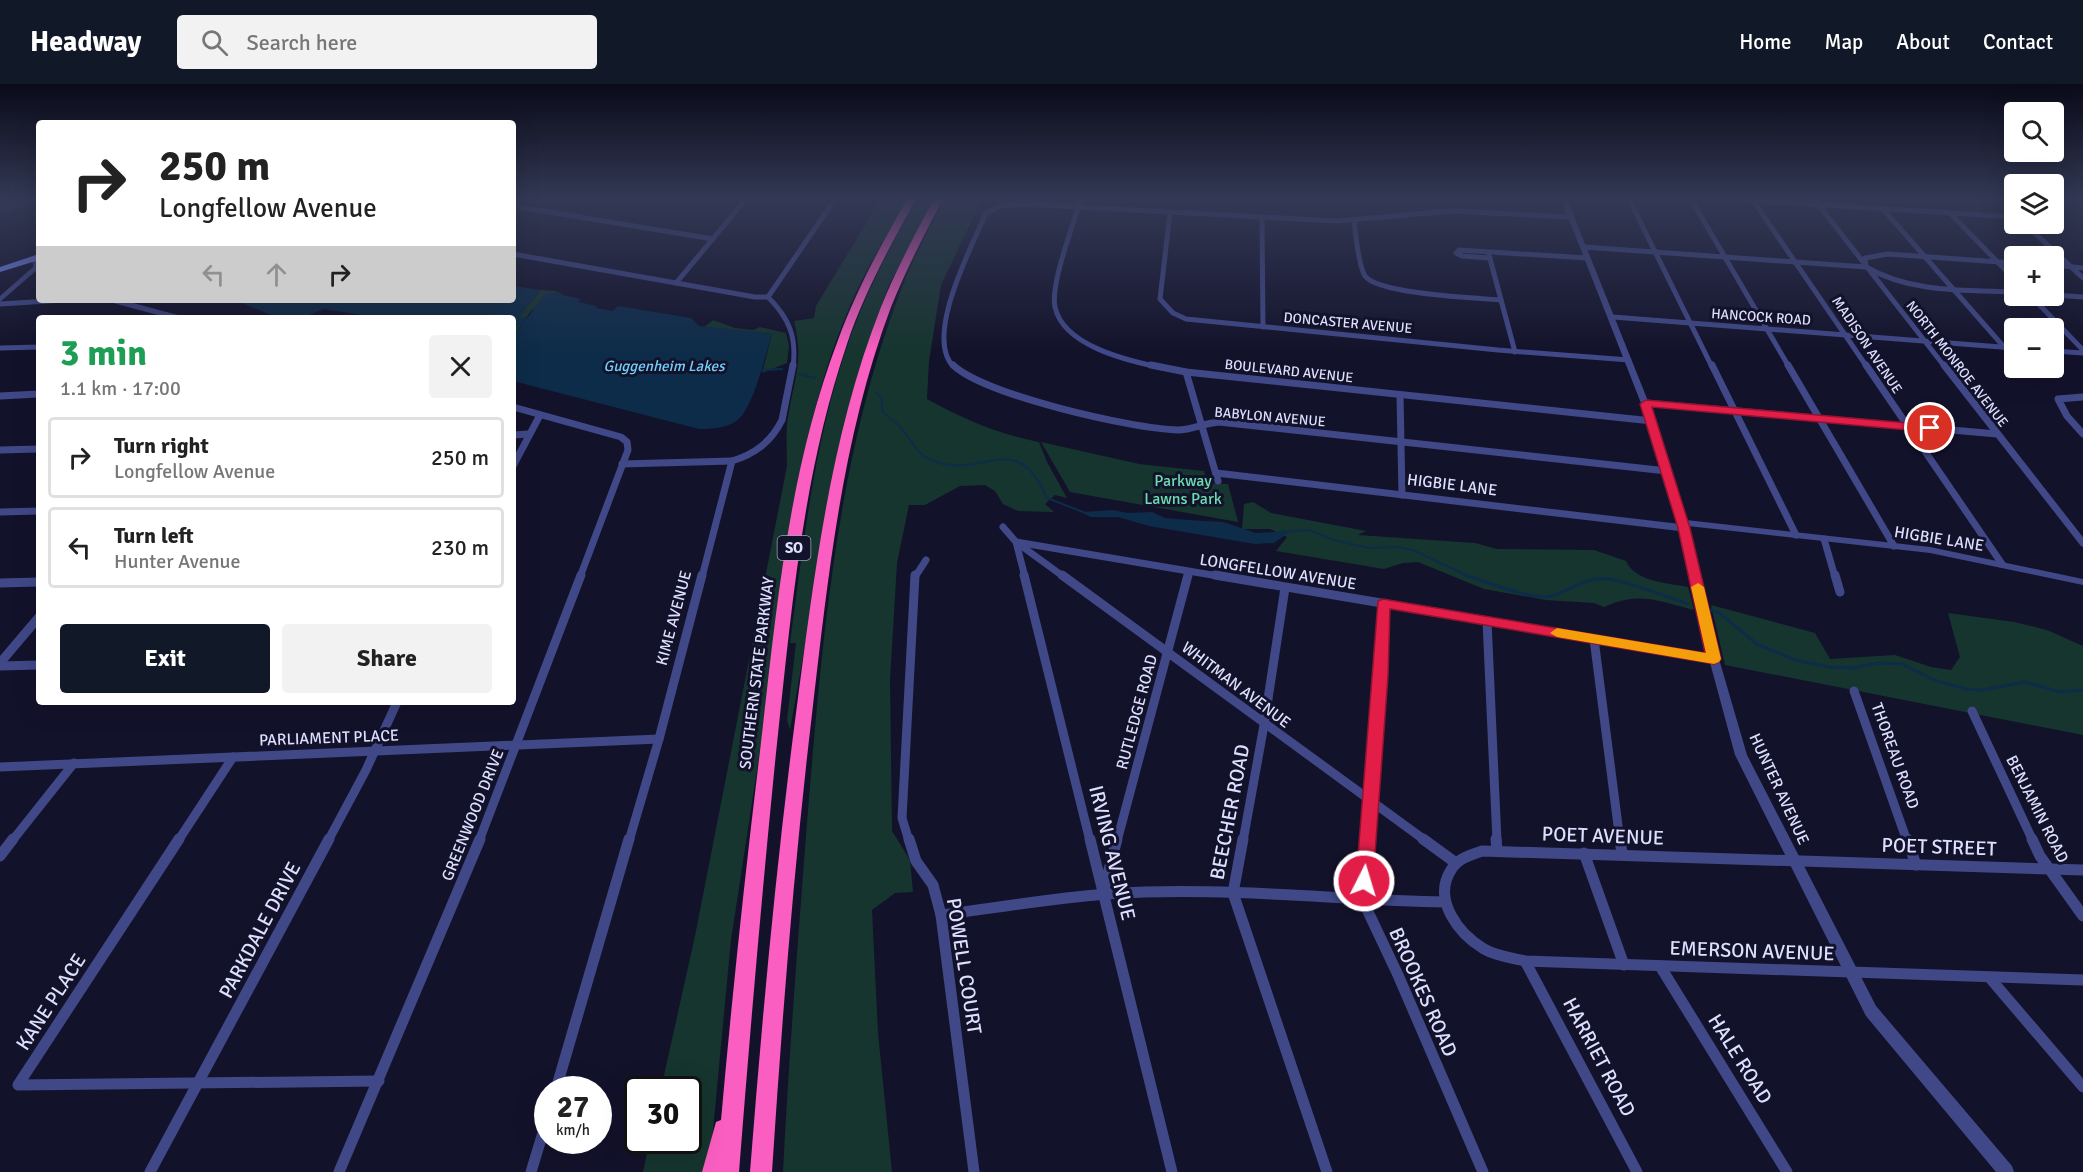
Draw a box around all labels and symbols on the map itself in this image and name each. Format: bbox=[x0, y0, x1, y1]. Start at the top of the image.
street label: MADISON AVENUE bbox=[1828, 293, 1906, 397]
street label: NORTH MONROE AVENUE bbox=[1902, 298, 2012, 431]
street label: HANCOCK ROAD bbox=[1711, 305, 1811, 329]
street label: DONCASTER AVENUE bbox=[1283, 309, 1413, 337]
street label: BOULEVARD AVENUE bbox=[1224, 356, 1354, 386]
water label: Guggenheim Lakes bbox=[604, 357, 726, 375]
pin bbox=[1904, 402, 1955, 453]
street label: BABYLON AVENUE bbox=[1214, 404, 1326, 430]
street label: HIGBIE LANE bbox=[1406, 470, 1498, 500]
park label: Parkway Lawns Park bbox=[1144, 471, 1222, 509]
street label: HIGBIE LANE bbox=[1893, 522, 1985, 556]
road number: SO bbox=[778, 536, 810, 560]
street label: LONGFELLOW AVENUE bbox=[1198, 550, 1358, 594]
street label: KIME AVENUE bbox=[652, 568, 696, 668]
street label: SOUTHERN STATE PARKWAY bbox=[735, 576, 779, 770]
street label: WHITMAN AVENUE bbox=[1177, 637, 1295, 733]
street label: RUTLEDGE ROAD bbox=[1112, 652, 1162, 772]
street label: THOREAU ROAD bbox=[1867, 700, 1923, 812]
street label: PARLIAMENT PLACE bbox=[259, 726, 399, 750]
street label: HUNTER AVENUE bbox=[1745, 730, 1813, 848]
street label: BEECHER ROAD bbox=[1205, 742, 1255, 882]
street label: GREENWOOD DRIVE bbox=[437, 746, 509, 884]
street label: BENJAMIN ROAD bbox=[2001, 752, 2073, 866]
street label: IRVING AVENUE bbox=[1083, 783, 1141, 923]
street label: POET AVENUE bbox=[1541, 821, 1665, 851]
street label: POET STREET bbox=[1881, 833, 1997, 862]
position arrow bbox=[1332, 849, 1396, 913]
street label: PARKDALE DRIVE bbox=[214, 858, 306, 1002]
street label: POWELL COURT bbox=[941, 896, 987, 1036]
street label: BROOKES ROAD bbox=[1383, 924, 1463, 1060]
street label: EMERSON AVENUE bbox=[1669, 936, 1835, 966]
street label: KANE PLACE bbox=[10, 949, 92, 1055]
street label: HARRIET ROAD bbox=[1557, 993, 1641, 1121]
street label: HALE ROAD bbox=[1703, 1009, 1777, 1109]
speed limit sign: 30 bbox=[624, 1076, 702, 1154]

